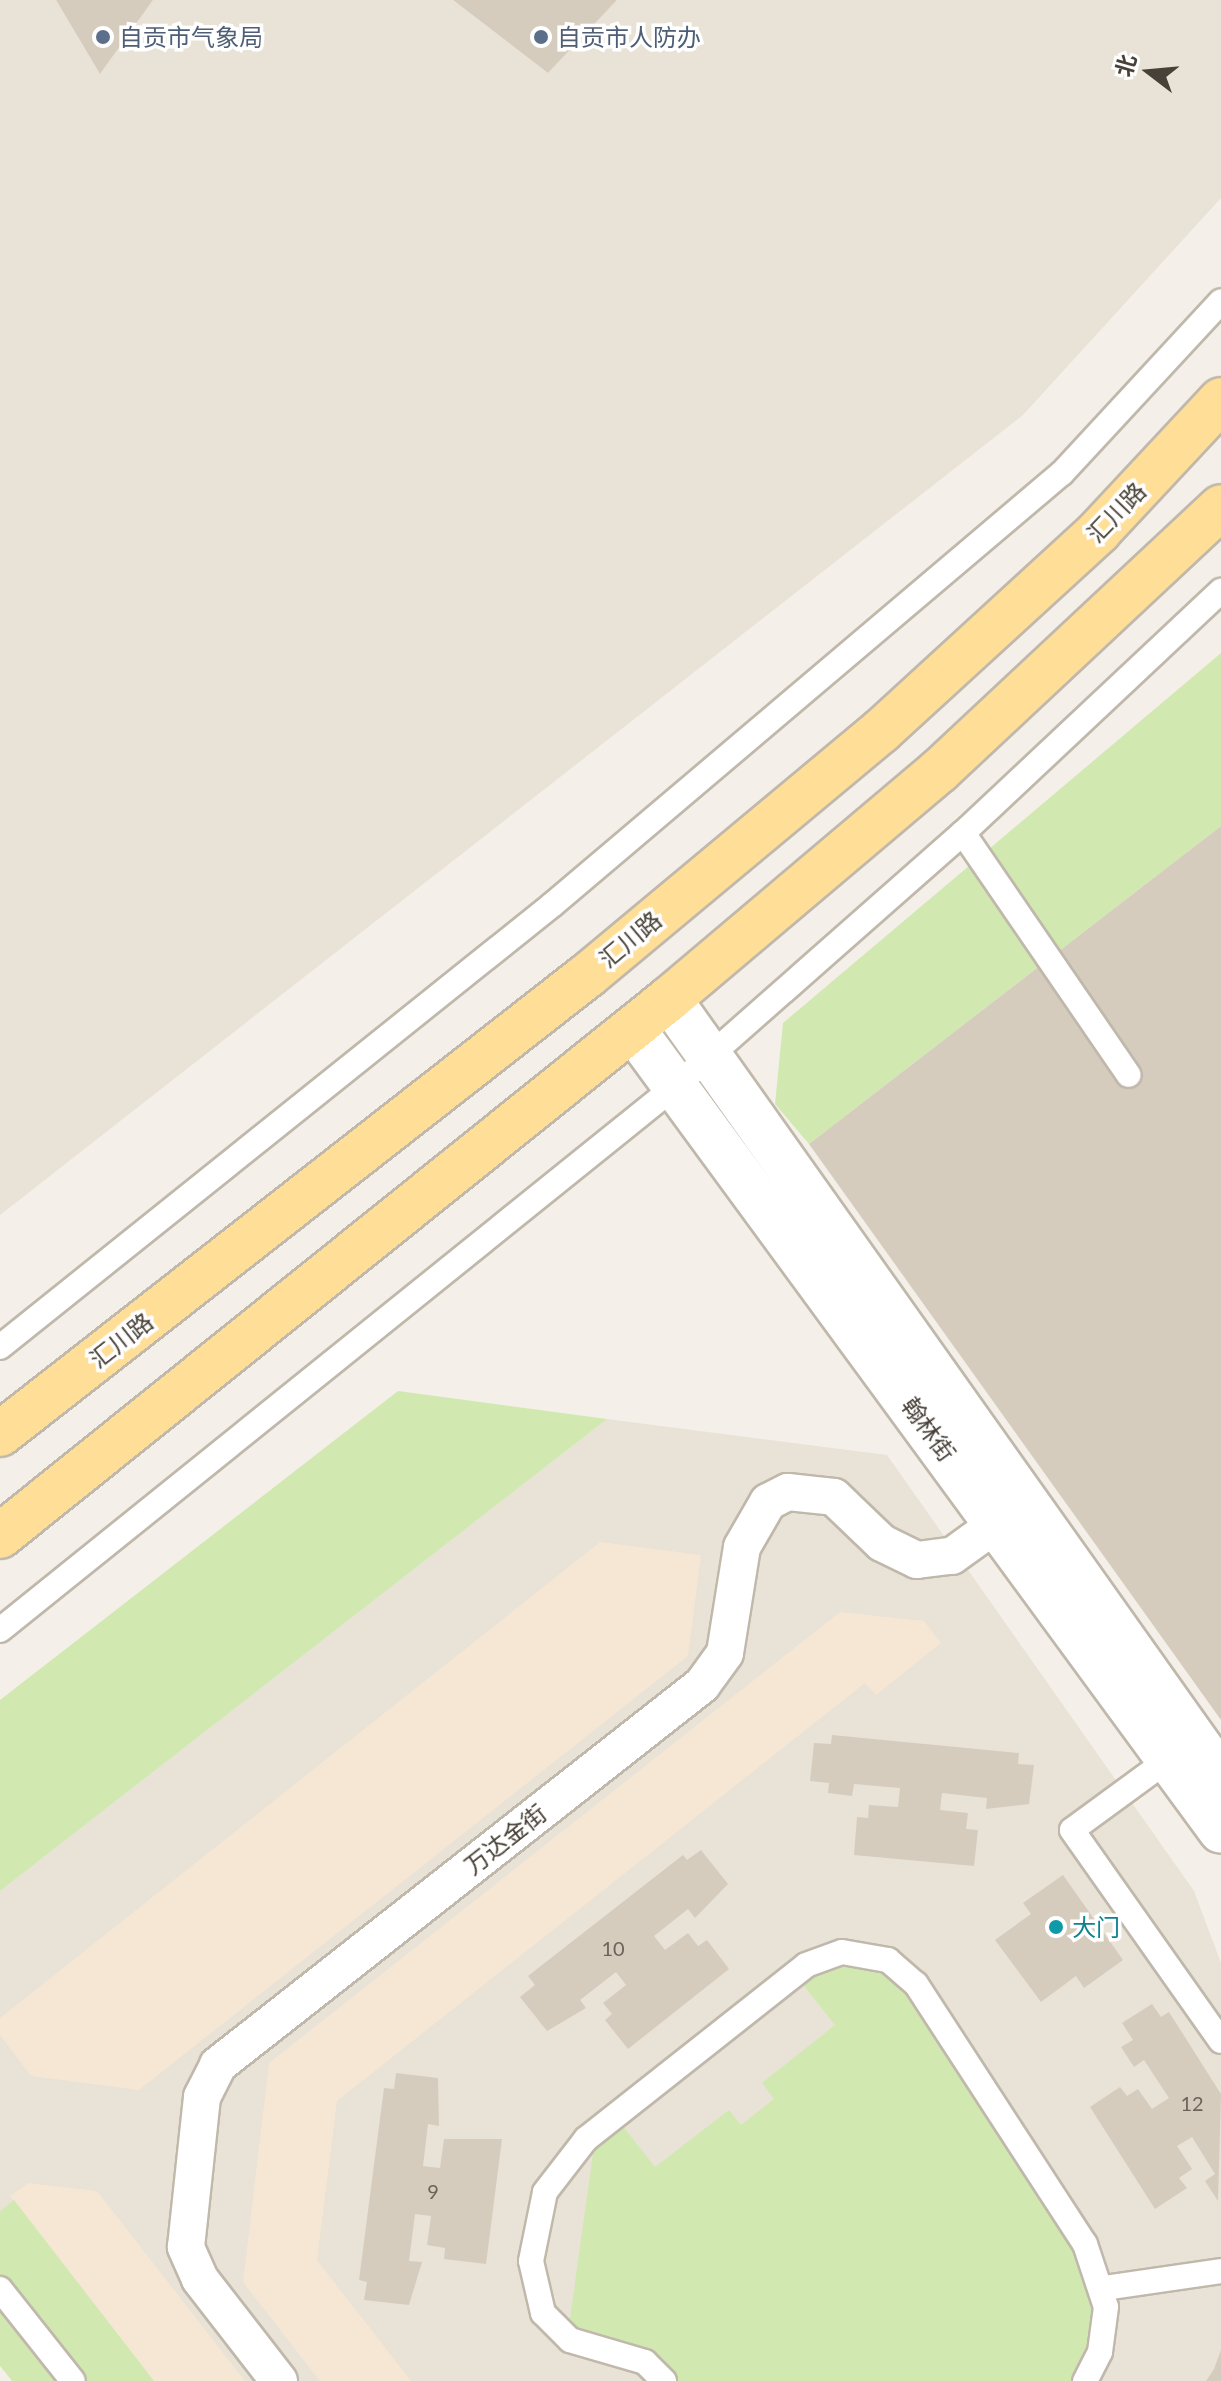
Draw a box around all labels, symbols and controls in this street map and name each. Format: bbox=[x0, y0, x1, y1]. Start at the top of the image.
place label: 自贡市气象局 bbox=[119, 23, 263, 51]
place label: 自贡市人防办 bbox=[557, 23, 701, 51]
marker: 自贡市气象局 bbox=[94, 28, 112, 46]
marker: 自贡市人防办 bbox=[532, 28, 550, 46]
north arrow bbox=[1109, 32, 1189, 112]
text: 北 bbox=[1109, 51, 1141, 80]
street label: 汇川路 bbox=[1081, 476, 1151, 548]
street label: 汇川路 bbox=[593, 905, 667, 973]
street label: 汇川路 bbox=[84, 1306, 158, 1374]
street label: 翰林街 bbox=[896, 1391, 962, 1467]
street label: 万达金街 bbox=[458, 1798, 552, 1880]
place label: 大门 bbox=[1072, 1913, 1120, 1941]
marker: 大门 bbox=[1047, 1918, 1065, 1936]
house number: 10 bbox=[601, 1936, 625, 1960]
house number: 12 bbox=[1180, 2091, 1204, 2115]
house number: 9 bbox=[427, 2179, 439, 2203]

